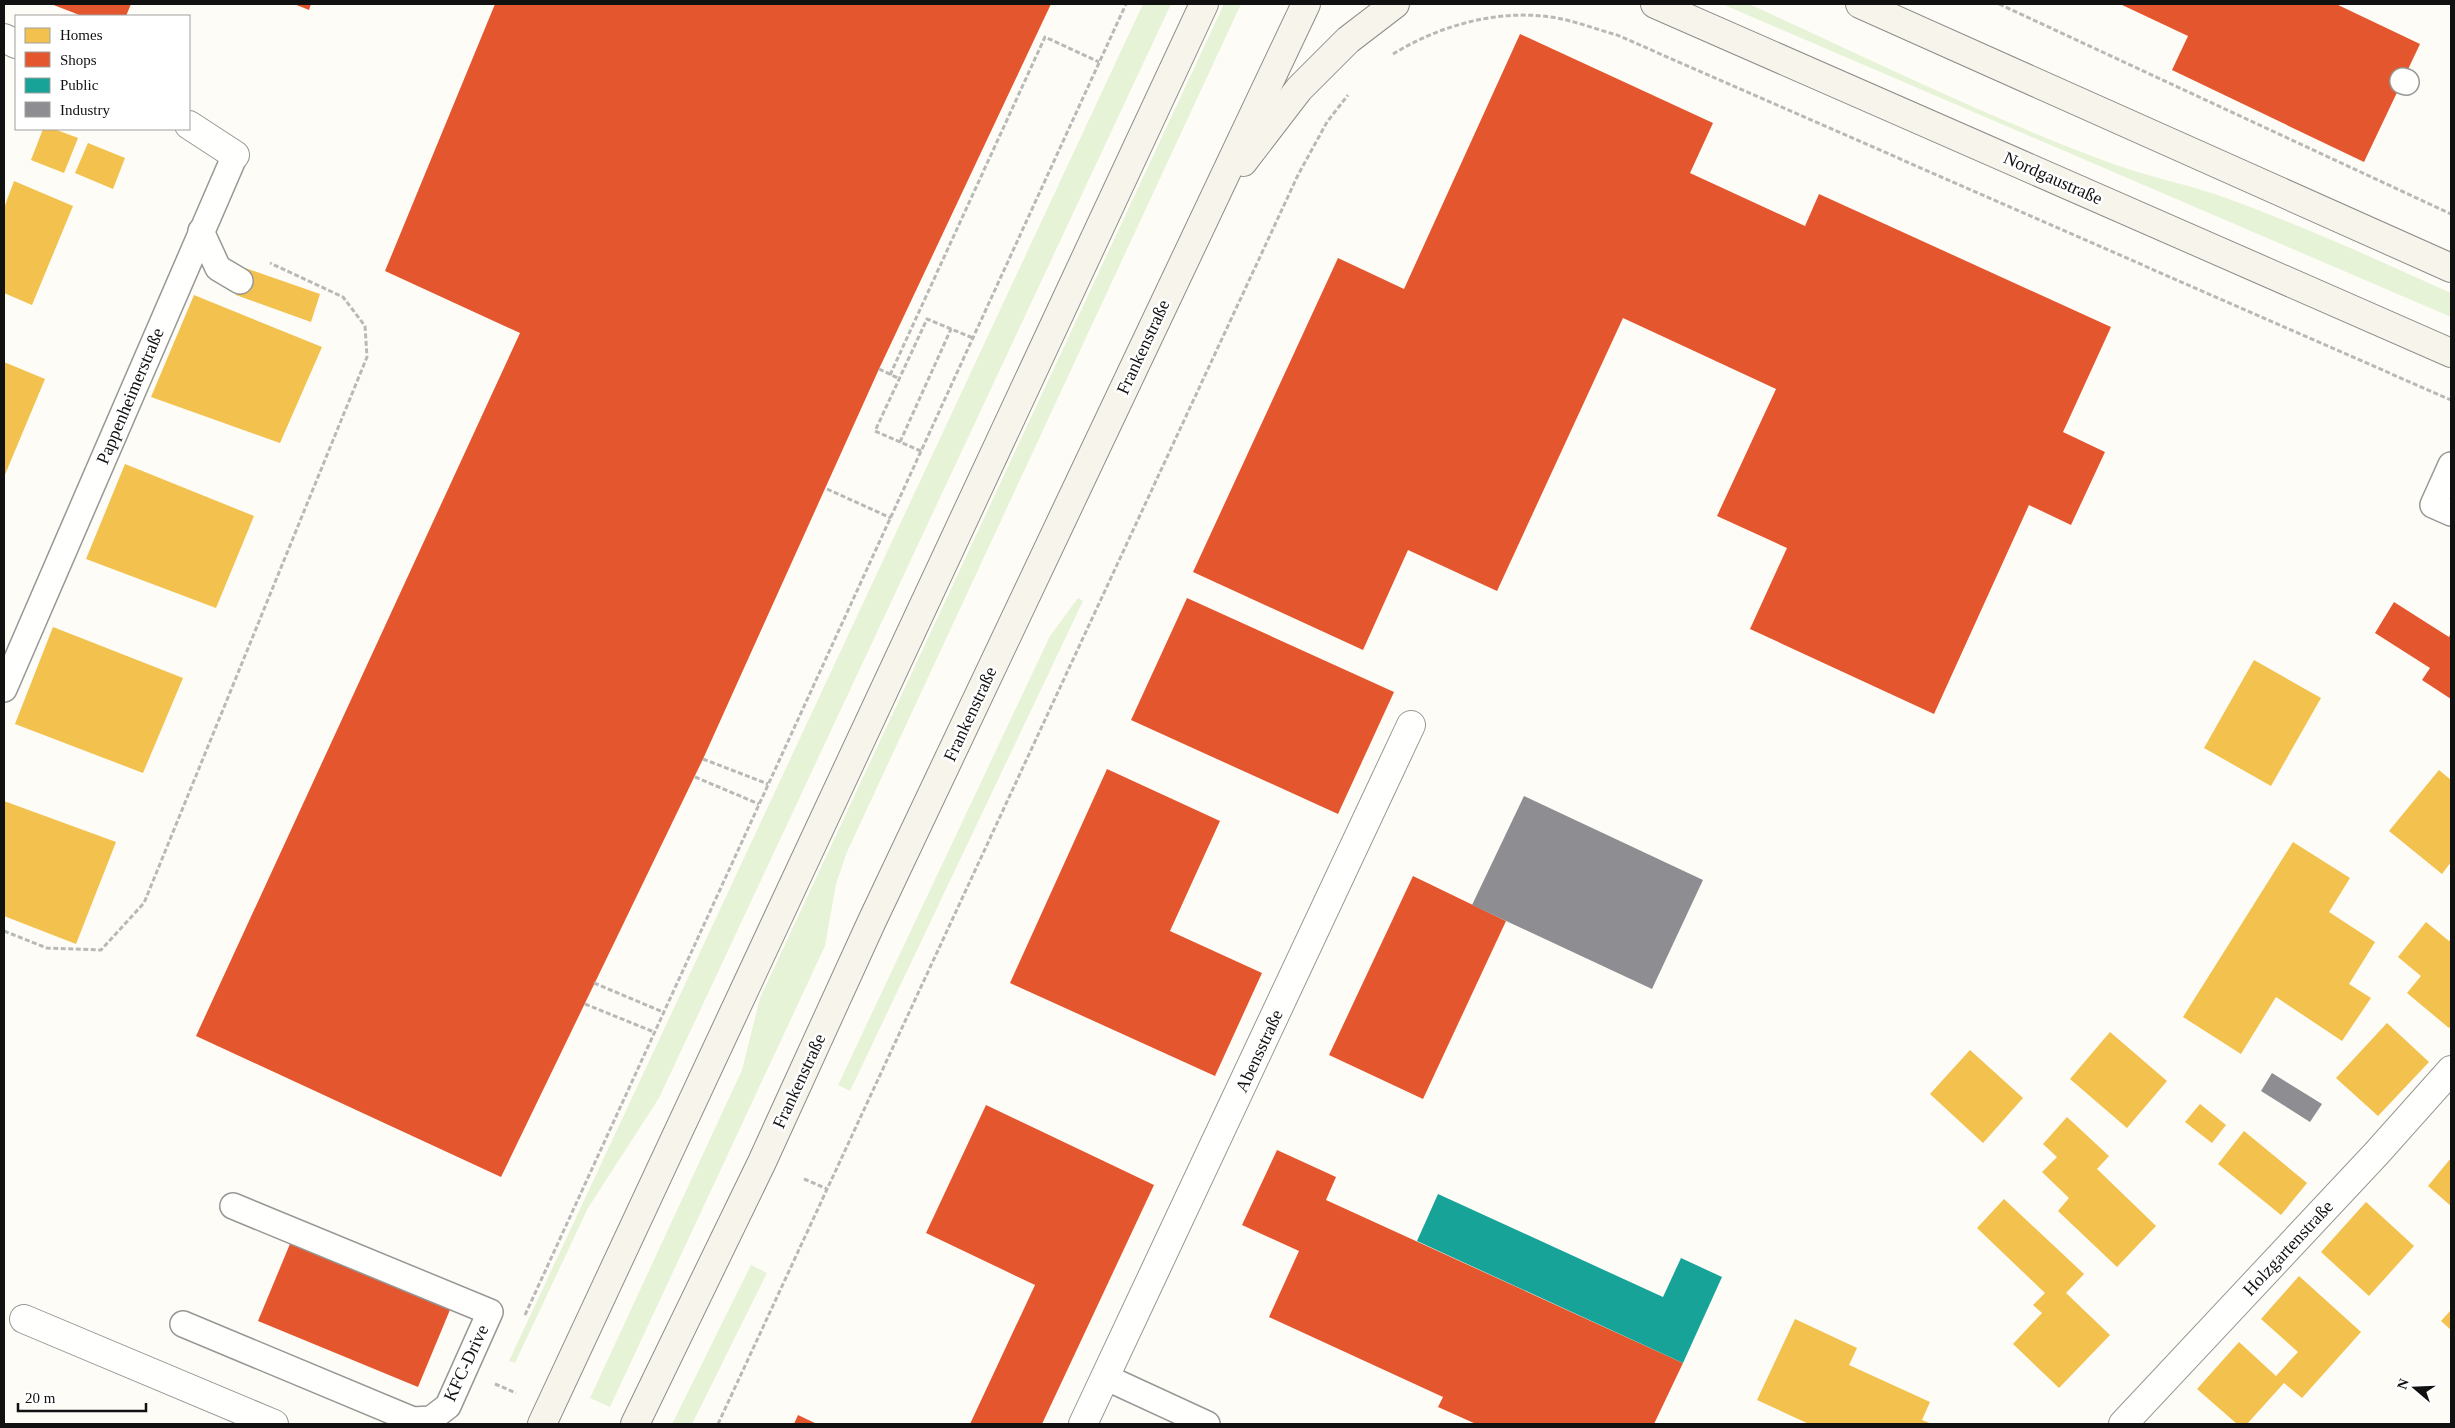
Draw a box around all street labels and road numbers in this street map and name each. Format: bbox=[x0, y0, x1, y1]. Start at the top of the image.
street label: Nordgaustraße bbox=[2001, 147, 2105, 209]
street label: Frankenstraße bbox=[1112, 297, 1174, 397]
street label: Pappenheimerstraße bbox=[92, 325, 168, 467]
street label: Frankenstraße bbox=[939, 664, 1001, 764]
street label: Abensstraße bbox=[1231, 1006, 1287, 1096]
street label: Frankenstraße bbox=[768, 1031, 830, 1131]
street label: Holzgartenstraße bbox=[2239, 1196, 2337, 1300]
street label: KFC-Drive bbox=[440, 1322, 492, 1404]

